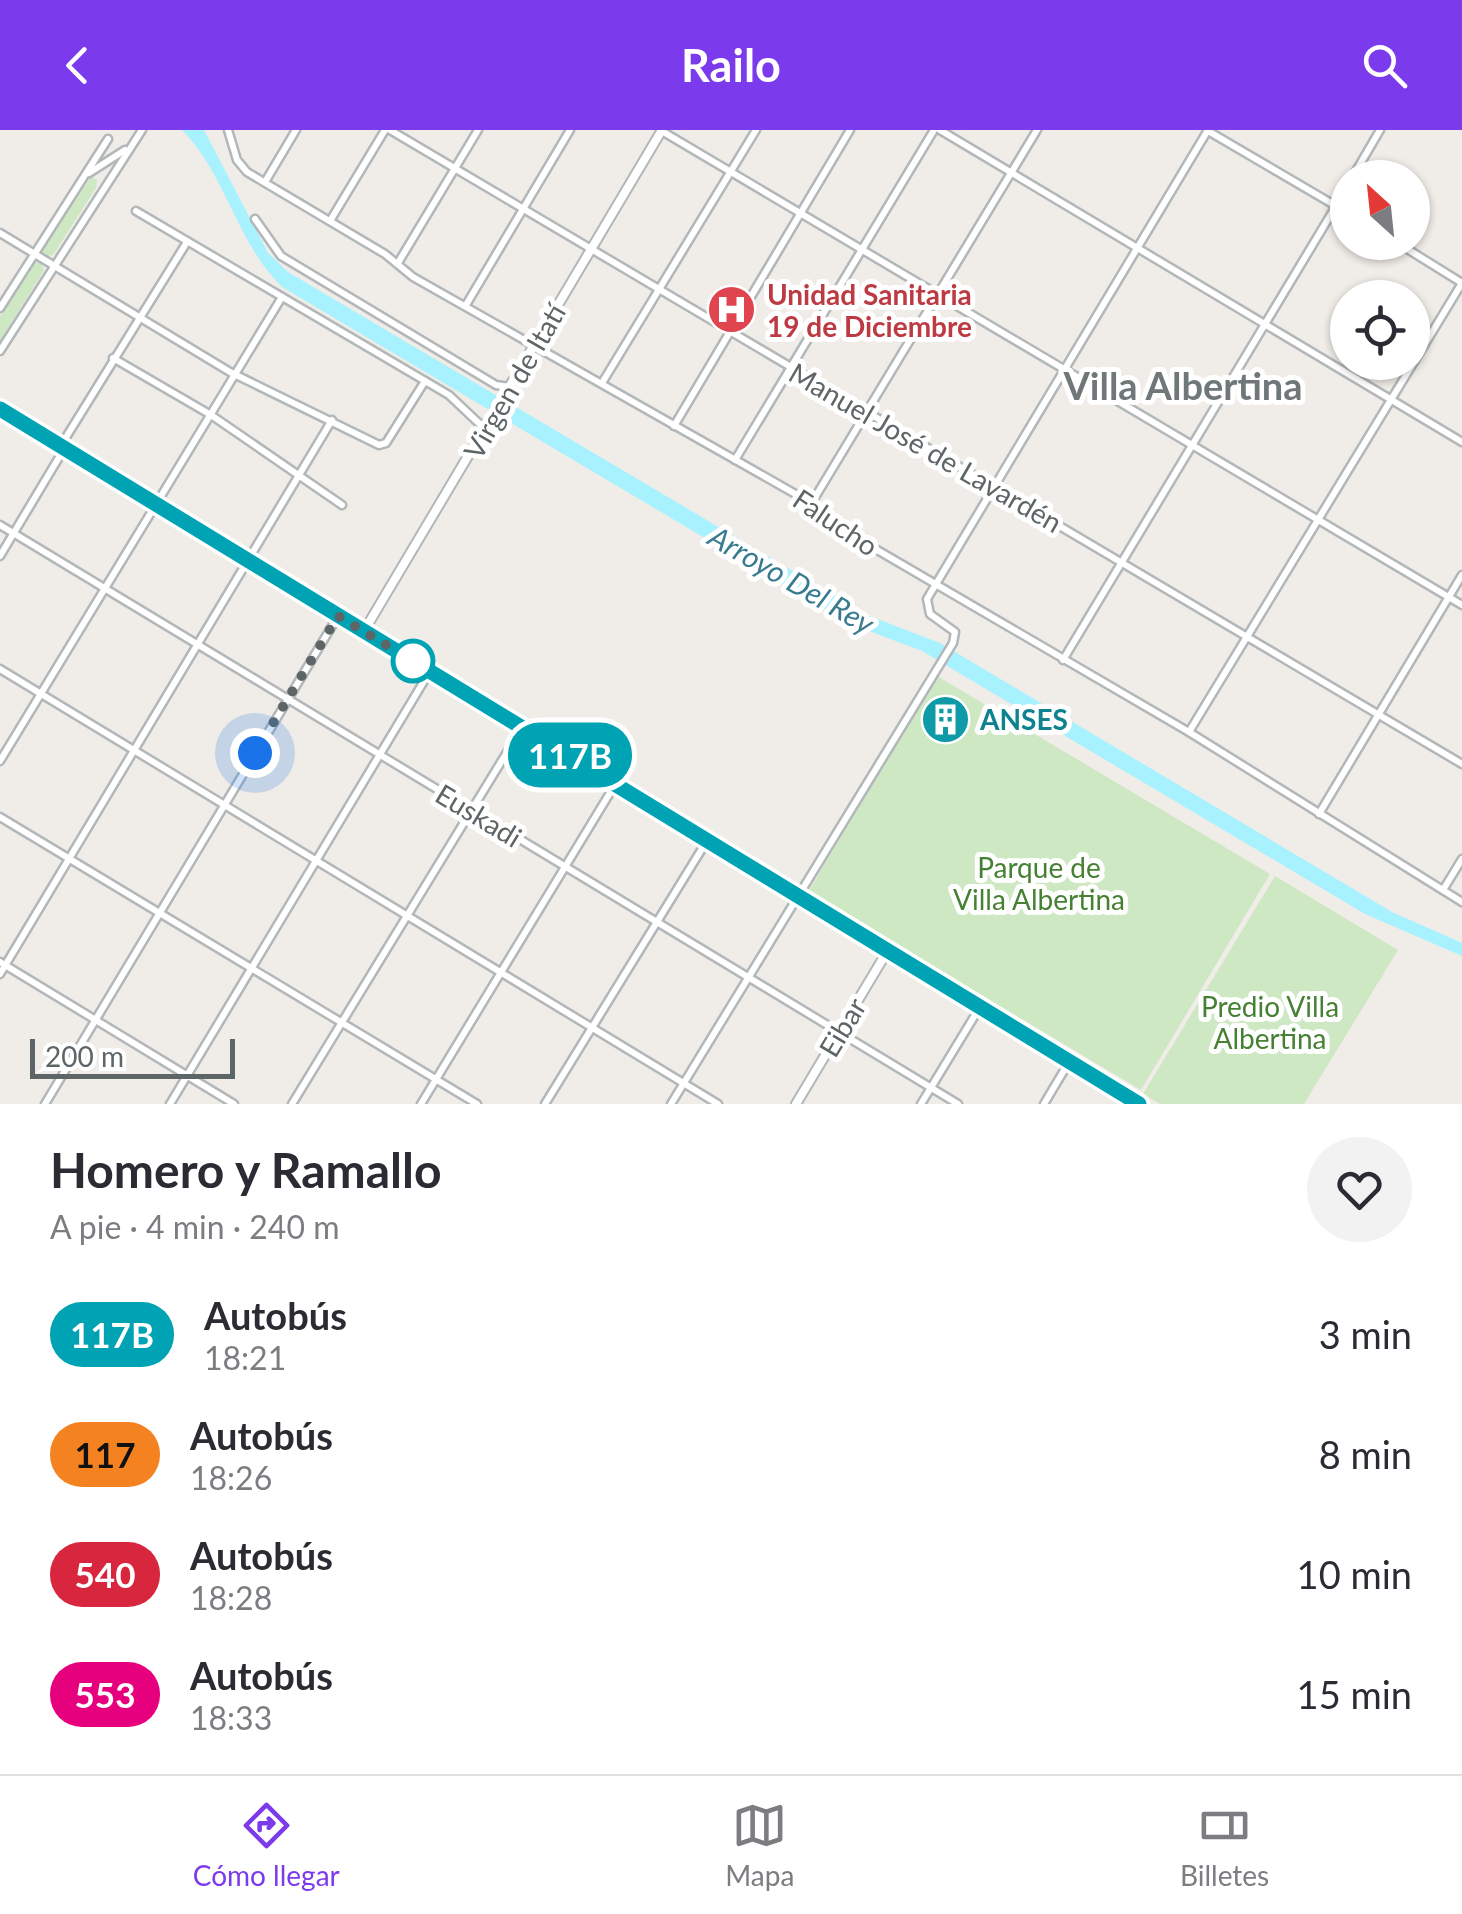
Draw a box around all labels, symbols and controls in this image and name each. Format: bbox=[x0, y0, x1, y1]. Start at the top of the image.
icon: back bbox=[50, 38, 105, 93]
text: Railo bbox=[681, 38, 781, 92]
icon: search bbox=[1357, 38, 1412, 93]
north arrow bbox=[1330, 160, 1430, 260]
map controls bbox=[1330, 160, 1430, 380]
place label: Unidad Sanitaria 19 de Diciembre bbox=[767, 277, 972, 343]
button: locate bbox=[1330, 280, 1430, 380]
hospital icon: Unidad Sanitaria 19 de Diciembre bbox=[706, 284, 758, 336]
street label: Virgen de Itatí bbox=[456, 296, 573, 465]
street label: Manuel José de Lavardén bbox=[784, 355, 1068, 539]
district label: Villa Albertina bbox=[1062, 362, 1303, 408]
street label: Falucho bbox=[787, 481, 885, 563]
water label: Arroyo Del Rey bbox=[702, 517, 882, 641]
unlabelled marker bbox=[392, 640, 434, 682]
building icon: ANSES bbox=[919, 693, 971, 745]
place label: ANSES bbox=[979, 702, 1068, 736]
line badge: 117B bbox=[500, 722, 640, 788]
your location bbox=[230, 728, 280, 778]
text: 117B bbox=[528, 734, 612, 776]
street label: Euskadi bbox=[430, 776, 528, 854]
park label: Parque de Villa Albertina bbox=[953, 850, 1125, 916]
park label: Predio Villa Albertina bbox=[1201, 989, 1339, 1055]
street label: Eibar bbox=[811, 991, 873, 1063]
scale bar bbox=[30, 1034, 235, 1078]
text: 200 m bbox=[45, 1039, 124, 1073]
button: heart bbox=[1307, 1137, 1412, 1242]
text: Homero y Ramallo bbox=[50, 1141, 442, 1198]
text: A pie · 4 min · 240 m bbox=[50, 1207, 340, 1246]
text: Autobús bbox=[204, 1292, 347, 1338]
text: 3 min bbox=[1319, 1311, 1412, 1357]
text: 117B bbox=[70, 1313, 154, 1355]
text: 18:21 bbox=[204, 1338, 286, 1377]
text: Autobús bbox=[190, 1412, 333, 1458]
text: 8 min bbox=[1319, 1431, 1412, 1477]
text: 117 bbox=[75, 1433, 135, 1475]
text: 18:26 bbox=[190, 1458, 272, 1497]
text: Autobús bbox=[190, 1532, 333, 1578]
text: 10 min bbox=[1297, 1551, 1412, 1597]
text: 540 bbox=[75, 1553, 135, 1595]
text: 18:28 bbox=[190, 1578, 272, 1617]
text: Autobús bbox=[190, 1652, 333, 1698]
text: 15 min bbox=[1297, 1671, 1412, 1717]
text: 553 bbox=[75, 1673, 135, 1715]
text: 18:33 bbox=[190, 1698, 272, 1737]
tab: Cómo llegar bbox=[193, 1798, 340, 1892]
tab: Mapa bbox=[725, 1798, 794, 1892]
tab: Billetes bbox=[1180, 1798, 1269, 1892]

